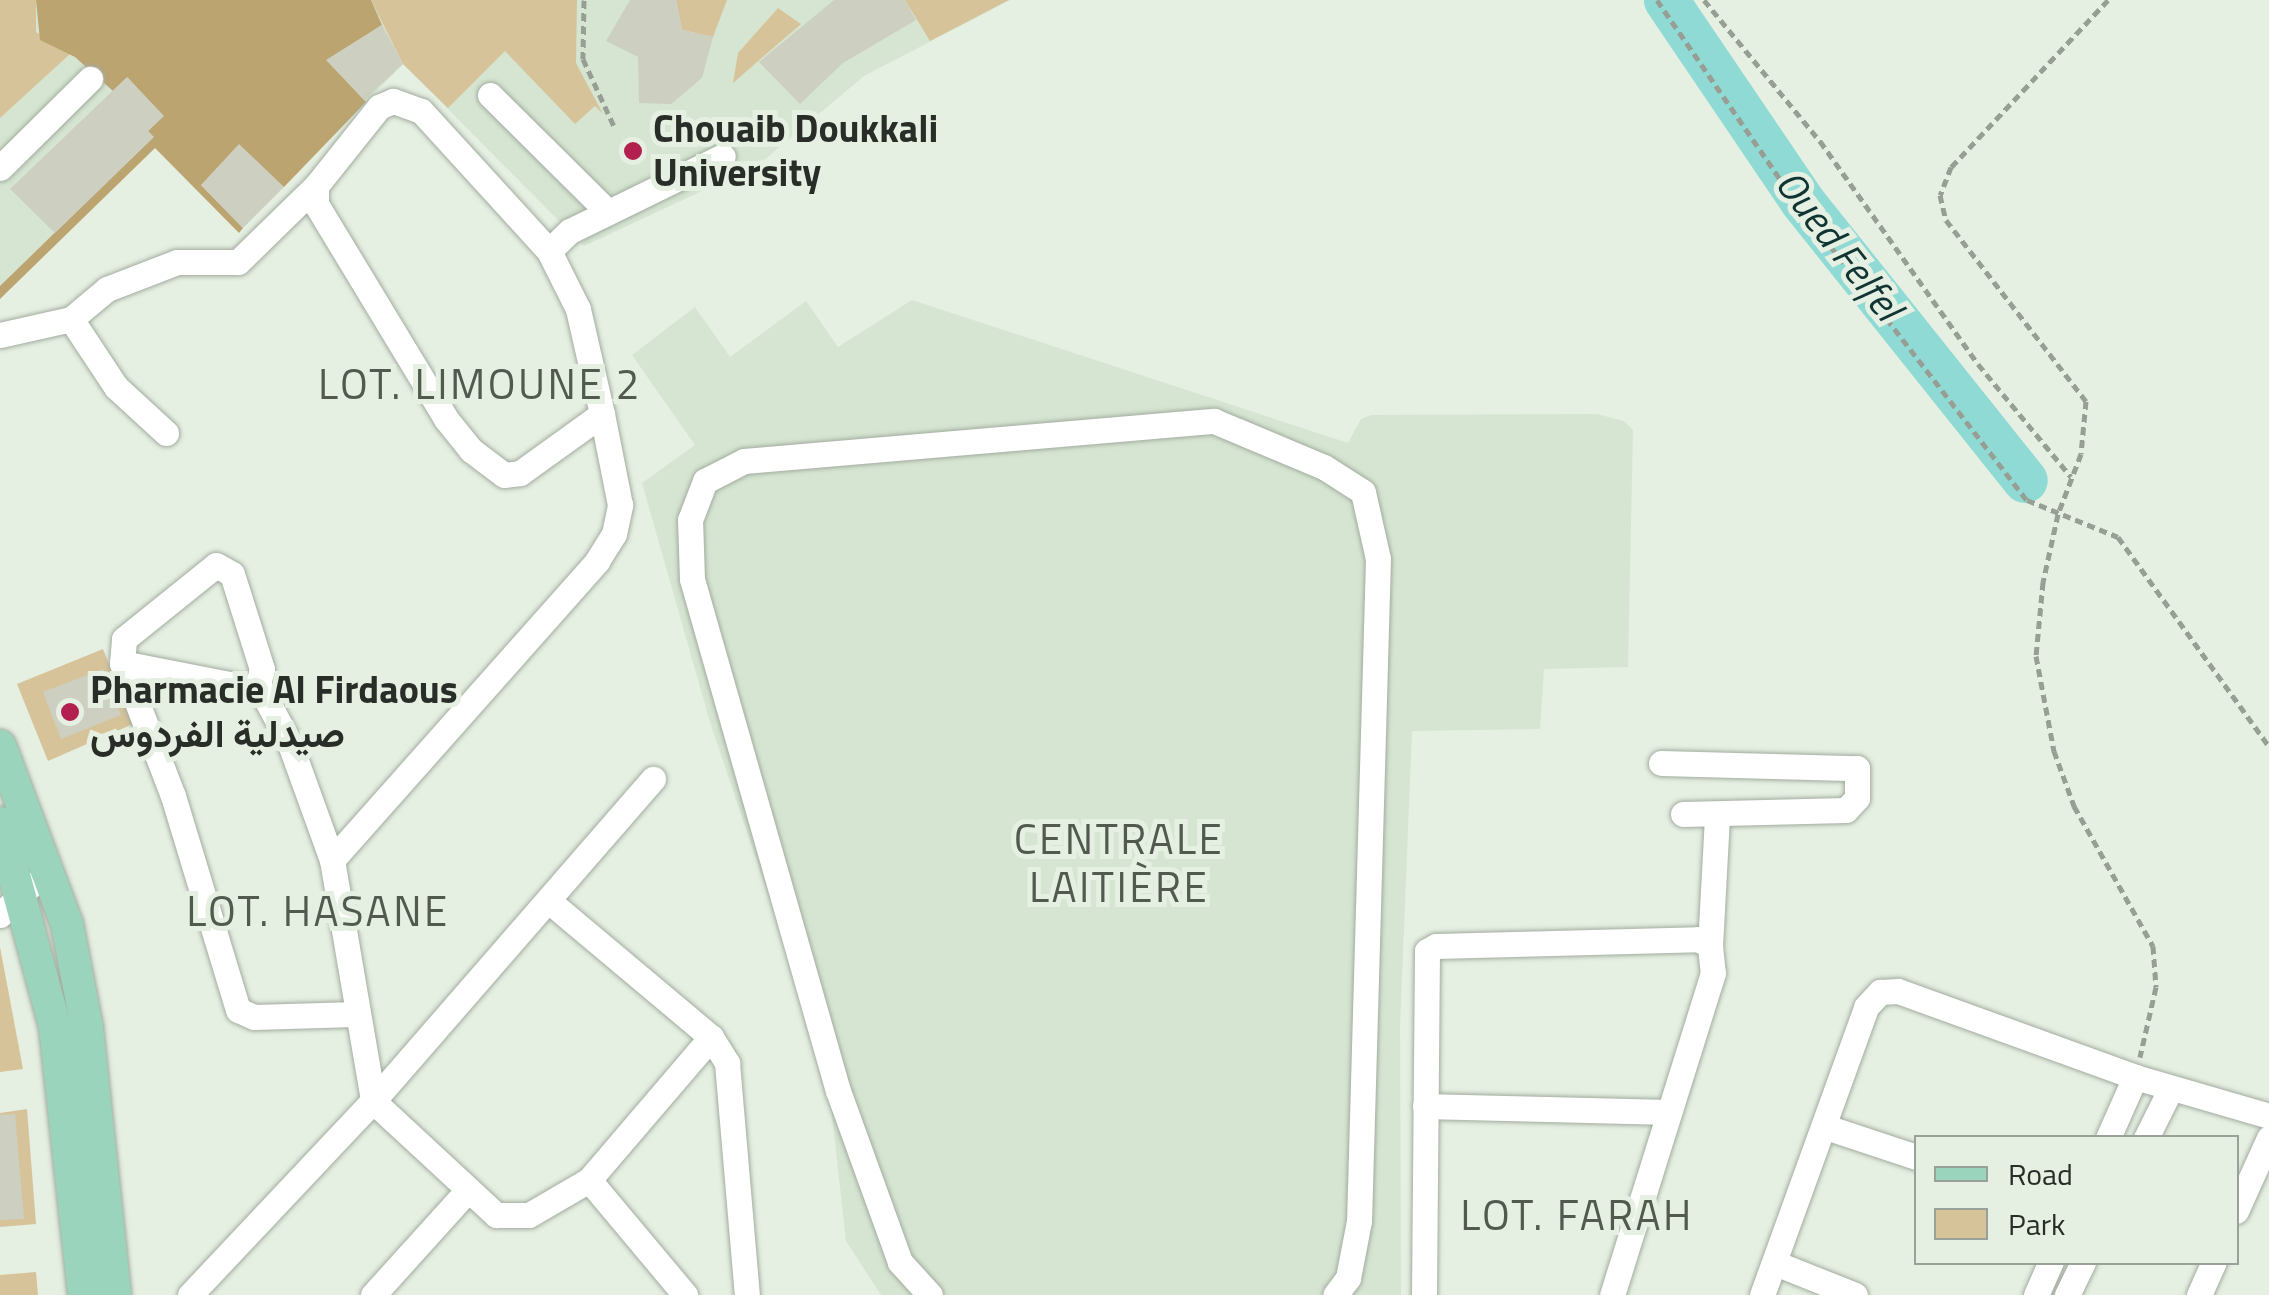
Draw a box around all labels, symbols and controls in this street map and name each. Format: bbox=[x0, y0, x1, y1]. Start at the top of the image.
place label: Chouaib Doukkali University bbox=[653, 106, 938, 195]
marker: Chouaib Doukkali University bbox=[622, 140, 644, 162]
water label: Oued Felfel bbox=[1766, 160, 1912, 330]
district label: LOT. LIMOUNE 2 bbox=[318, 358, 642, 408]
place label: Pharmacie Al Firdaous صيدلية الفردوس bbox=[90, 667, 458, 756]
marker: Pharmacie Al Firdaous صيدلية الفردوس bbox=[59, 701, 81, 723]
district label: CENTRALE LAITIÈRE bbox=[1014, 813, 1224, 911]
district label: LOT. HASANE bbox=[186, 885, 450, 935]
legend bbox=[1914, 1135, 2239, 1265]
text: Road bbox=[2008, 1151, 2073, 1197]
district label: LOT. FARAH bbox=[1460, 1189, 1694, 1239]
text: Park bbox=[2008, 1201, 2065, 1247]

